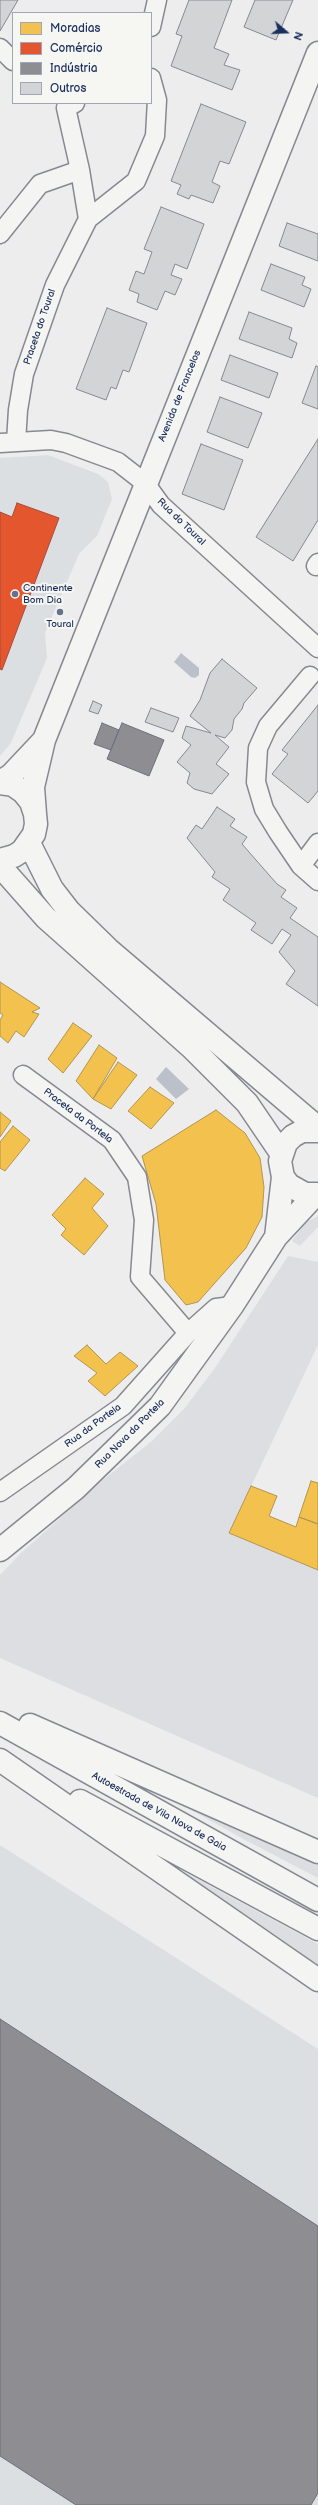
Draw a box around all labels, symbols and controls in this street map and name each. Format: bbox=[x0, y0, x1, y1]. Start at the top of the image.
legend bbox=[12, 12, 152, 104]
north arrow bbox=[266, 12, 306, 52]
text: Moradias bbox=[50, 21, 100, 36]
text: N bbox=[290, 30, 305, 42]
text: Comércio bbox=[50, 41, 103, 56]
text: Indústria bbox=[50, 61, 98, 76]
text: Outros bbox=[50, 81, 86, 96]
street label: Praceta do Toural bbox=[21, 288, 59, 366]
street label: Avenida de Francelos bbox=[156, 349, 204, 443]
street label: Rua do Toural bbox=[154, 496, 208, 548]
place label: Continente Bom Dia bbox=[23, 582, 73, 606]
marker: Continente Bom Dia bbox=[10, 589, 20, 599]
marker: Toural bbox=[55, 607, 65, 617]
place label: Toural bbox=[46, 618, 74, 630]
street label: Praceta da Portela bbox=[41, 1086, 115, 1146]
street label: Rua Nova da Portela bbox=[93, 1397, 167, 1471]
street label: Rua da Portela bbox=[62, 1401, 124, 1451]
street label: Autoestrada de Vila Nova de Gaia bbox=[90, 1770, 228, 1854]

